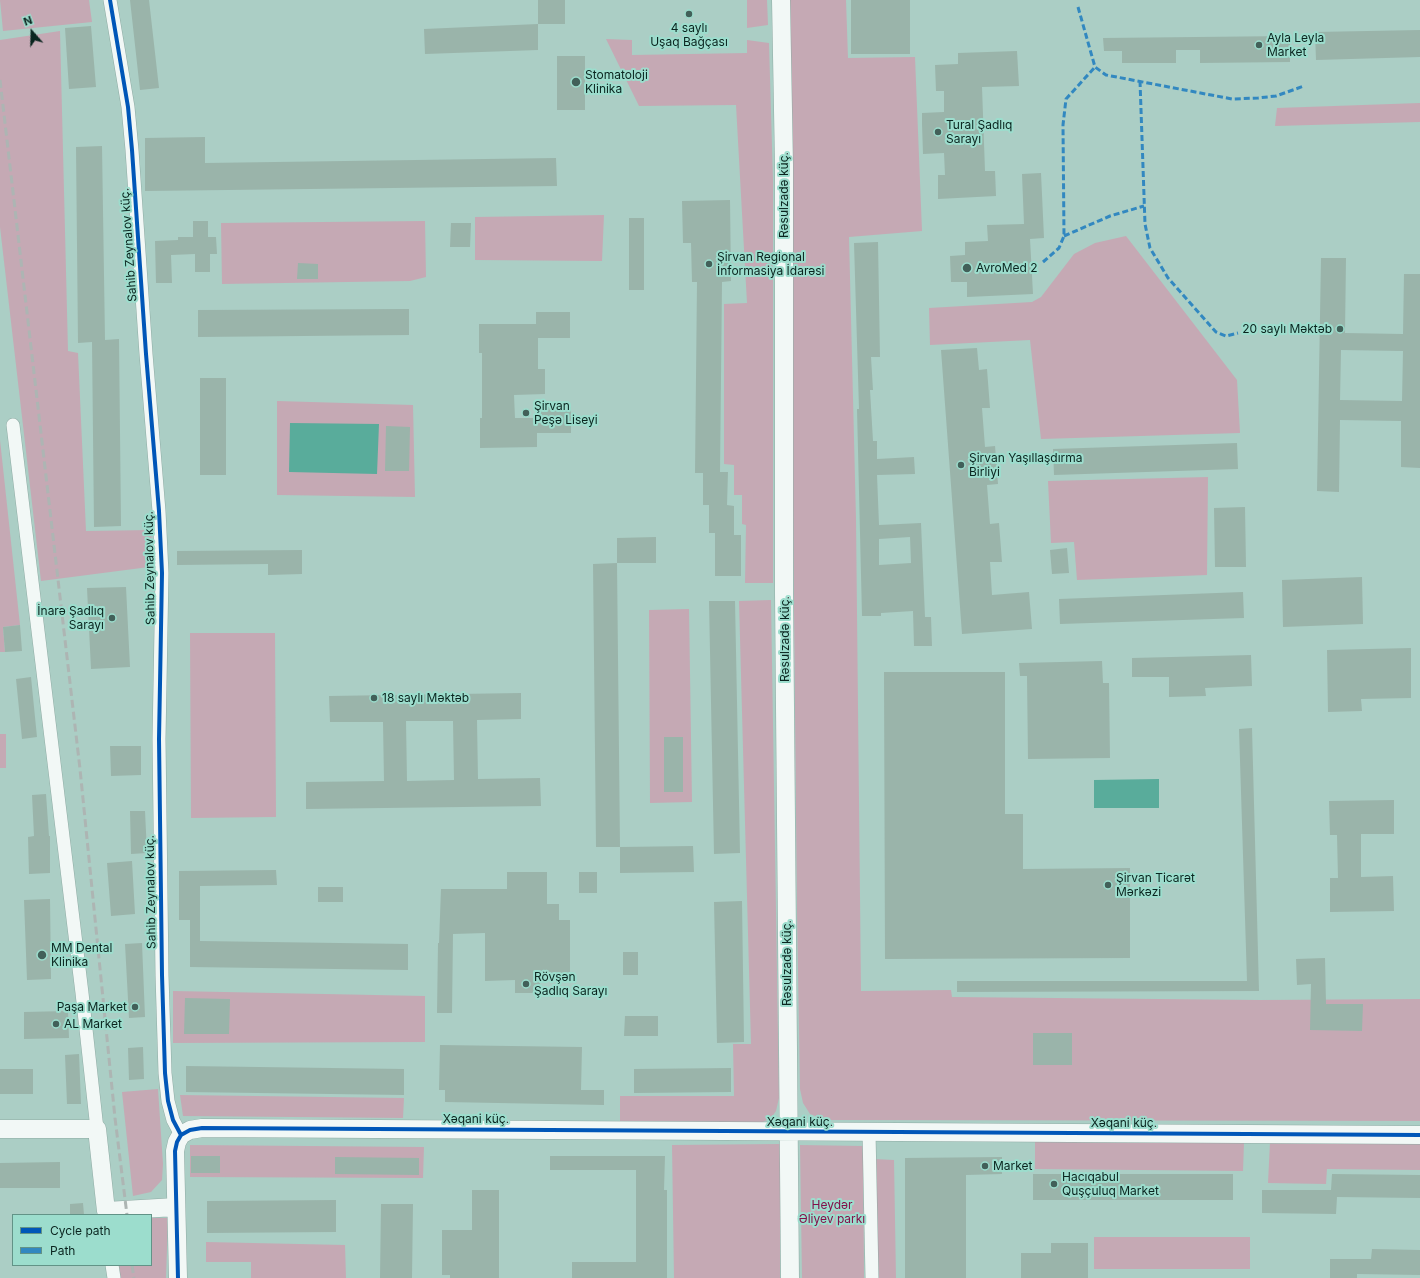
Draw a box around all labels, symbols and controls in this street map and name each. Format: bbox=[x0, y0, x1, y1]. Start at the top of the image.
marker: 4 saylı Uşaq Bağçası bbox=[684, 9, 694, 19]
north arrow bbox=[12, 12, 52, 52]
text: N bbox=[22, 13, 34, 29]
place label: 4 saylı Uşaq Bağçası bbox=[650, 21, 728, 49]
place label: Ayla Leyla Market bbox=[1267, 31, 1324, 59]
marker: Ayla Leyla Market bbox=[1254, 40, 1264, 50]
place label: Stomatoloji Klinika bbox=[585, 68, 648, 96]
marker: Stomatoloji Klinika bbox=[570, 76, 582, 88]
place label: Tural Şadlıq Sarayı bbox=[946, 118, 1012, 146]
marker: Tural Şadlıq Sarayı bbox=[933, 127, 943, 137]
street label: Rəsulzadə küç. bbox=[777, 152, 791, 238]
street label: Sahib Zeynalov küç. bbox=[118, 188, 140, 302]
place label: Şirvan Regional İnformasiya İdarəsi bbox=[717, 250, 824, 278]
marker: Şirvan Regional İnformasiya İdarəsi bbox=[704, 259, 714, 269]
place label: AvroMed 2 bbox=[976, 261, 1038, 275]
marker: AvroMed 2 bbox=[961, 262, 973, 274]
place label: 20 saylı Məktəb bbox=[1242, 322, 1332, 336]
marker: 20 saylı Məktəb bbox=[1335, 324, 1345, 334]
place label: Şirvan Peşə Liseyi bbox=[534, 399, 598, 427]
marker: Şirvan Peşə Liseyi bbox=[521, 408, 531, 418]
place label: Şirvan Yaşıllaşdırma Birliyi bbox=[969, 451, 1083, 479]
marker: Şirvan Yaşıllaşdırma Birliyi bbox=[956, 460, 966, 470]
street label: Sahib Zeynalov küç. bbox=[142, 511, 158, 625]
street label: Rəsulzadə küç. bbox=[778, 596, 792, 682]
place label: İnarə Şadlıq Sarayı bbox=[37, 604, 104, 632]
marker: İnarə Şadlıq Sarayı bbox=[107, 613, 117, 623]
place label: 18 saylı Məktəb bbox=[382, 691, 469, 705]
marker: 18 saylı Məktəb bbox=[369, 693, 379, 703]
street label: Sahib Zeynalov küç. bbox=[143, 835, 159, 949]
place label: Şirvan Ticarət Mərkəzi bbox=[1116, 871, 1195, 899]
marker: Şirvan Ticarət Mərkəzi bbox=[1103, 880, 1113, 890]
street label: Rəsulzadə küç. bbox=[780, 920, 794, 1006]
place label: MM Dental Klinika bbox=[51, 941, 112, 969]
marker: MM Dental Klinika bbox=[36, 949, 48, 961]
place label: Rövşən Şadlıq Sarayı bbox=[534, 970, 607, 998]
marker: Rövşən Şadlıq Sarayı bbox=[521, 979, 531, 989]
place label: Paşa Market bbox=[57, 1000, 127, 1014]
marker: Paşa Market bbox=[130, 1002, 140, 1012]
place label: AL Market bbox=[64, 1017, 122, 1031]
marker: AL Market bbox=[51, 1019, 61, 1029]
street label: Xəqani küç. bbox=[443, 1112, 509, 1126]
street label: Xəqani küç. bbox=[767, 1115, 833, 1129]
street label: Xəqani küç. bbox=[1091, 1116, 1157, 1130]
place label: Market bbox=[993, 1159, 1033, 1173]
marker: Market bbox=[980, 1161, 990, 1171]
place label: Hacıqabul Quşçuluq Market bbox=[1062, 1170, 1159, 1198]
marker: Hacıqabul Quşçuluq Market bbox=[1049, 1179, 1059, 1189]
park label: Heydər Əliyev parkı bbox=[799, 1198, 865, 1226]
legend bbox=[12, 1214, 152, 1266]
text: Cycle path bbox=[50, 1223, 111, 1238]
text: Path bbox=[50, 1243, 75, 1258]

